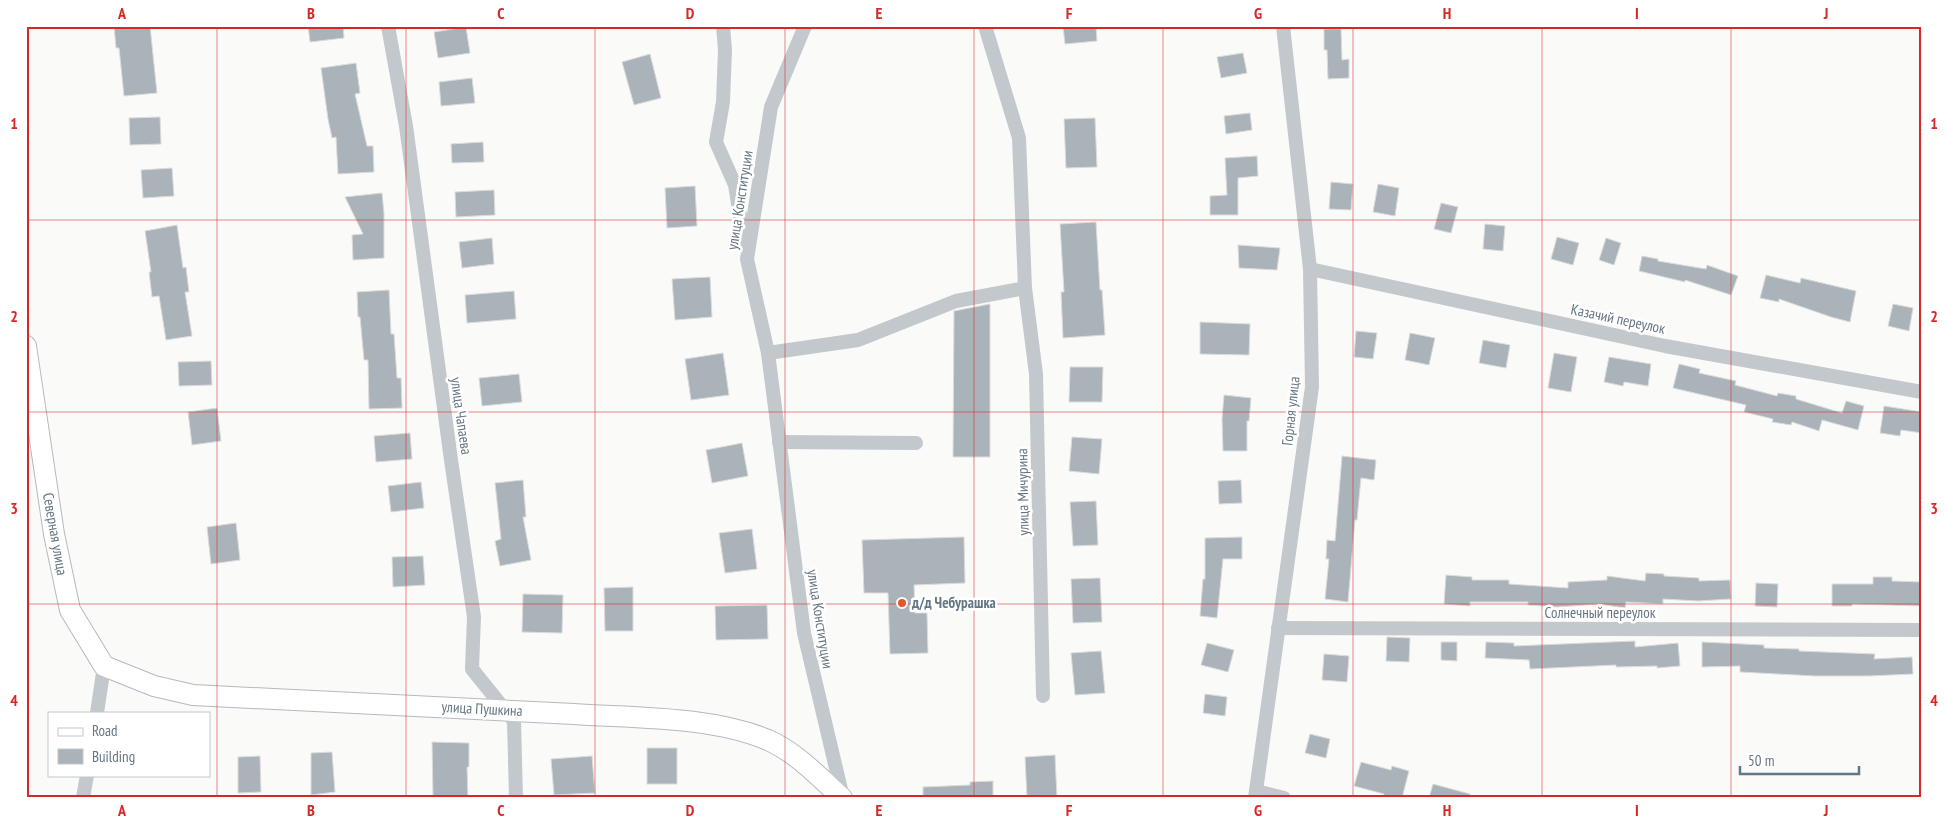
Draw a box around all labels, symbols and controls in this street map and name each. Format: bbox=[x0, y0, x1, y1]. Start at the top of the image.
text: A bbox=[117, 3, 127, 23]
text: B bbox=[307, 3, 315, 23]
text: C bbox=[497, 3, 505, 23]
text: D bbox=[686, 3, 695, 23]
text: E bbox=[876, 3, 883, 23]
text: F bbox=[1066, 3, 1073, 23]
text: G bbox=[1254, 3, 1262, 23]
text: H bbox=[1443, 3, 1451, 23]
text: I bbox=[1635, 3, 1639, 23]
text: J bbox=[1823, 3, 1828, 23]
text: 1 bbox=[10, 113, 18, 133]
text: 1 bbox=[1930, 113, 1938, 133]
street label: улица Конституции bbox=[722, 149, 757, 251]
street label: Казачий переулок bbox=[1569, 299, 1667, 338]
text: 2 bbox=[10, 306, 18, 326]
text: 2 bbox=[1930, 306, 1938, 326]
street label: улица Чапаева bbox=[447, 376, 476, 456]
street label: Горная улица bbox=[1277, 376, 1304, 446]
street label: улица Мичурина bbox=[1012, 448, 1033, 536]
street label: Северная улица bbox=[39, 491, 72, 577]
text: 3 bbox=[10, 498, 18, 518]
text: 3 bbox=[1930, 498, 1938, 518]
street label: улица Конституции bbox=[803, 568, 838, 670]
place label: д/д Чебурашка bbox=[911, 593, 996, 612]
marker: д/д Чебурашка bbox=[896, 597, 908, 609]
street label: Солнечный переулок bbox=[1544, 603, 1656, 622]
text: 4 bbox=[10, 690, 18, 710]
text: 4 bbox=[1930, 690, 1938, 710]
street label: улица Пушкина bbox=[441, 697, 523, 720]
legend bbox=[48, 712, 210, 776]
text: Road bbox=[92, 721, 118, 740]
scale bar bbox=[1740, 744, 1859, 776]
text: Building bbox=[92, 747, 135, 766]
text: 50 m bbox=[1748, 751, 1774, 770]
text: A bbox=[117, 800, 127, 820]
text: B bbox=[307, 800, 315, 820]
text: C bbox=[497, 800, 505, 820]
text: D bbox=[686, 800, 695, 820]
text: E bbox=[876, 800, 883, 820]
text: F bbox=[1066, 800, 1073, 820]
text: G bbox=[1254, 800, 1262, 820]
text: H bbox=[1443, 800, 1451, 820]
text: I bbox=[1635, 800, 1639, 820]
text: J bbox=[1823, 800, 1828, 820]

